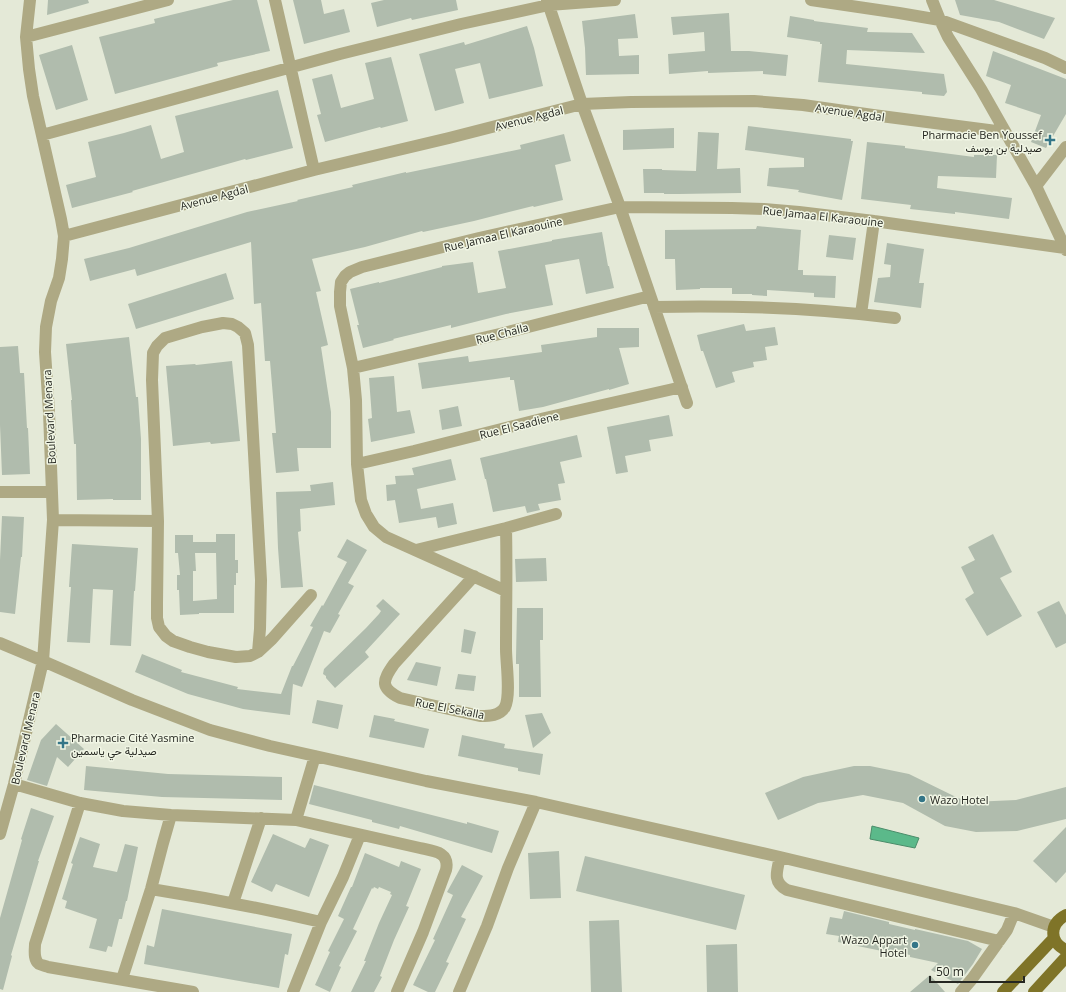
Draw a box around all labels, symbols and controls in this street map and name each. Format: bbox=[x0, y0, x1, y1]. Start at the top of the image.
street label: Avenue Agdal bbox=[814, 100, 886, 124]
street label: Avenue Agdal bbox=[493, 102, 565, 134]
place label: Pharmacie Ben Youssef صيدلية بن يوسف bbox=[922, 127, 1043, 155]
marker: Pharmacie Ben Youssef صيدلية بن يوسف bbox=[1045, 135, 1055, 145]
street label: Avenue Agdal bbox=[178, 181, 250, 213]
street label: Rue Jamaa El Karaouine bbox=[762, 202, 884, 230]
street label: Rue Jamaa El Karaouine bbox=[442, 213, 564, 255]
street label: Rue Challa bbox=[474, 319, 530, 347]
street label: Boulevard Menara bbox=[39, 369, 59, 465]
street label: Rue El Saadiene bbox=[478, 408, 560, 442]
street label: Boulevard Menara bbox=[7, 690, 43, 786]
street label: Rue El Sekalla bbox=[414, 694, 486, 722]
place label: Pharmacie Cité Yasmine صيدلية حي ياسمين bbox=[71, 730, 194, 761]
marker: Pharmacie Cité Yasmine صيدلية حي ياسمين bbox=[58, 738, 68, 748]
place label: Wazo Hotel bbox=[930, 792, 989, 807]
marker: Wazo Hotel bbox=[917, 794, 927, 804]
place label: Wazo Appart Hotel bbox=[841, 932, 907, 960]
marker: Wazo Appart Hotel bbox=[910, 940, 920, 950]
scale bar bbox=[930, 958, 1024, 984]
text: 50 m bbox=[936, 963, 964, 980]

